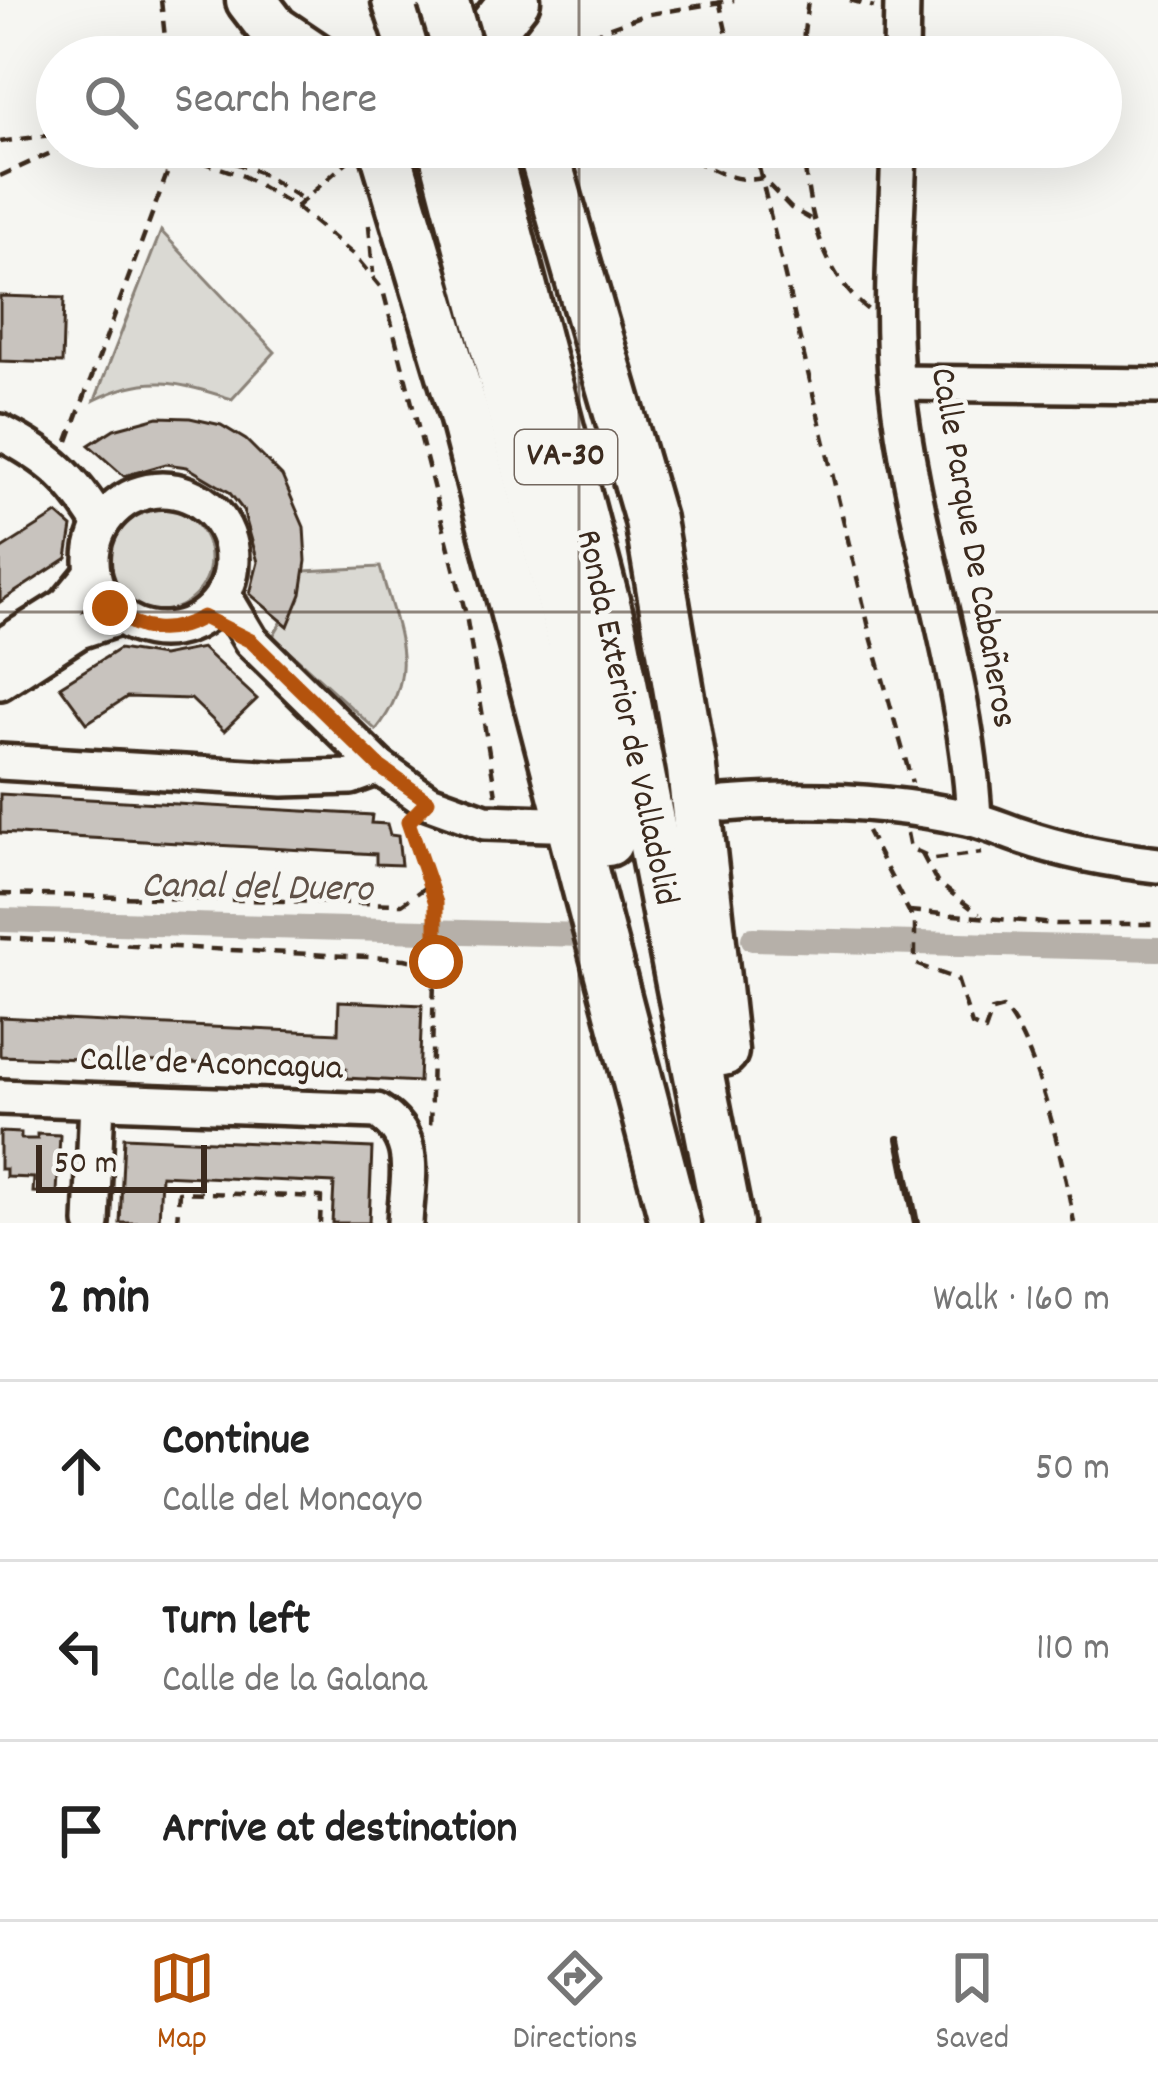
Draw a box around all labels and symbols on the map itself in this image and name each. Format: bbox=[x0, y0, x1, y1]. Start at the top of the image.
street label: Calle Parque De Cabañeros bbox=[914, 364, 1028, 732]
road number: VA-30 bbox=[515, 430, 617, 484]
street label: Ronda Exterior de Valladolid bbox=[560, 525, 690, 911]
route end bbox=[83, 581, 137, 635]
water label: Canal del Duero bbox=[141, 860, 375, 920]
route start bbox=[409, 935, 463, 989]
street label: Calle de Aconcagua bbox=[79, 1035, 345, 1097]
scale bar bbox=[36, 1139, 207, 1192]

